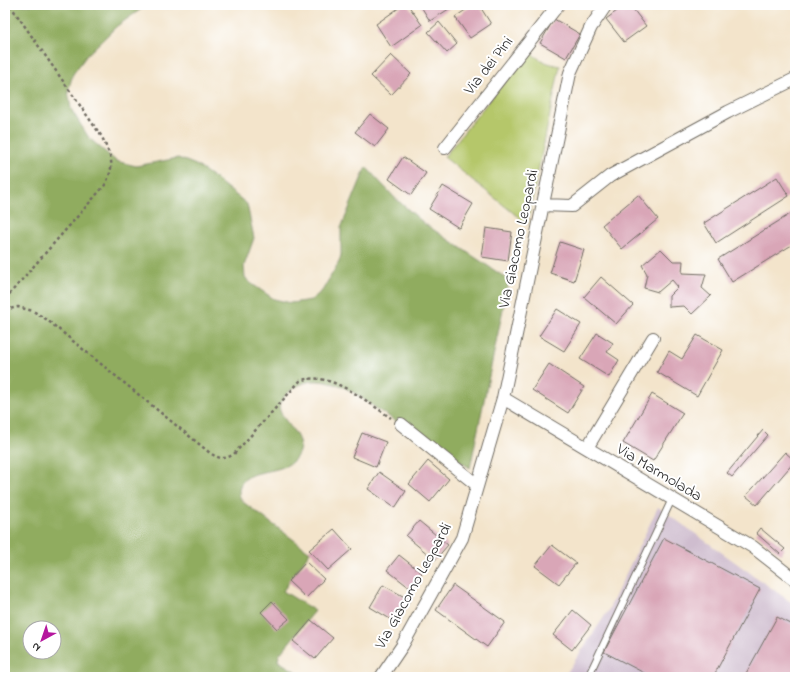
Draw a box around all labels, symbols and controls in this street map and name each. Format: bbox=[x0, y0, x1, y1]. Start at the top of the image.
street label: Via dei Pini bbox=[458, 31, 520, 101]
street label: Via Giacomo Leopardi bbox=[492, 167, 545, 312]
street label: Via Marmolada bbox=[611, 437, 706, 508]
street label: Via Giacomo Leopardi bbox=[369, 518, 459, 654]
north arrow bbox=[22, 620, 62, 660]
text: N bbox=[28, 638, 44, 655]

